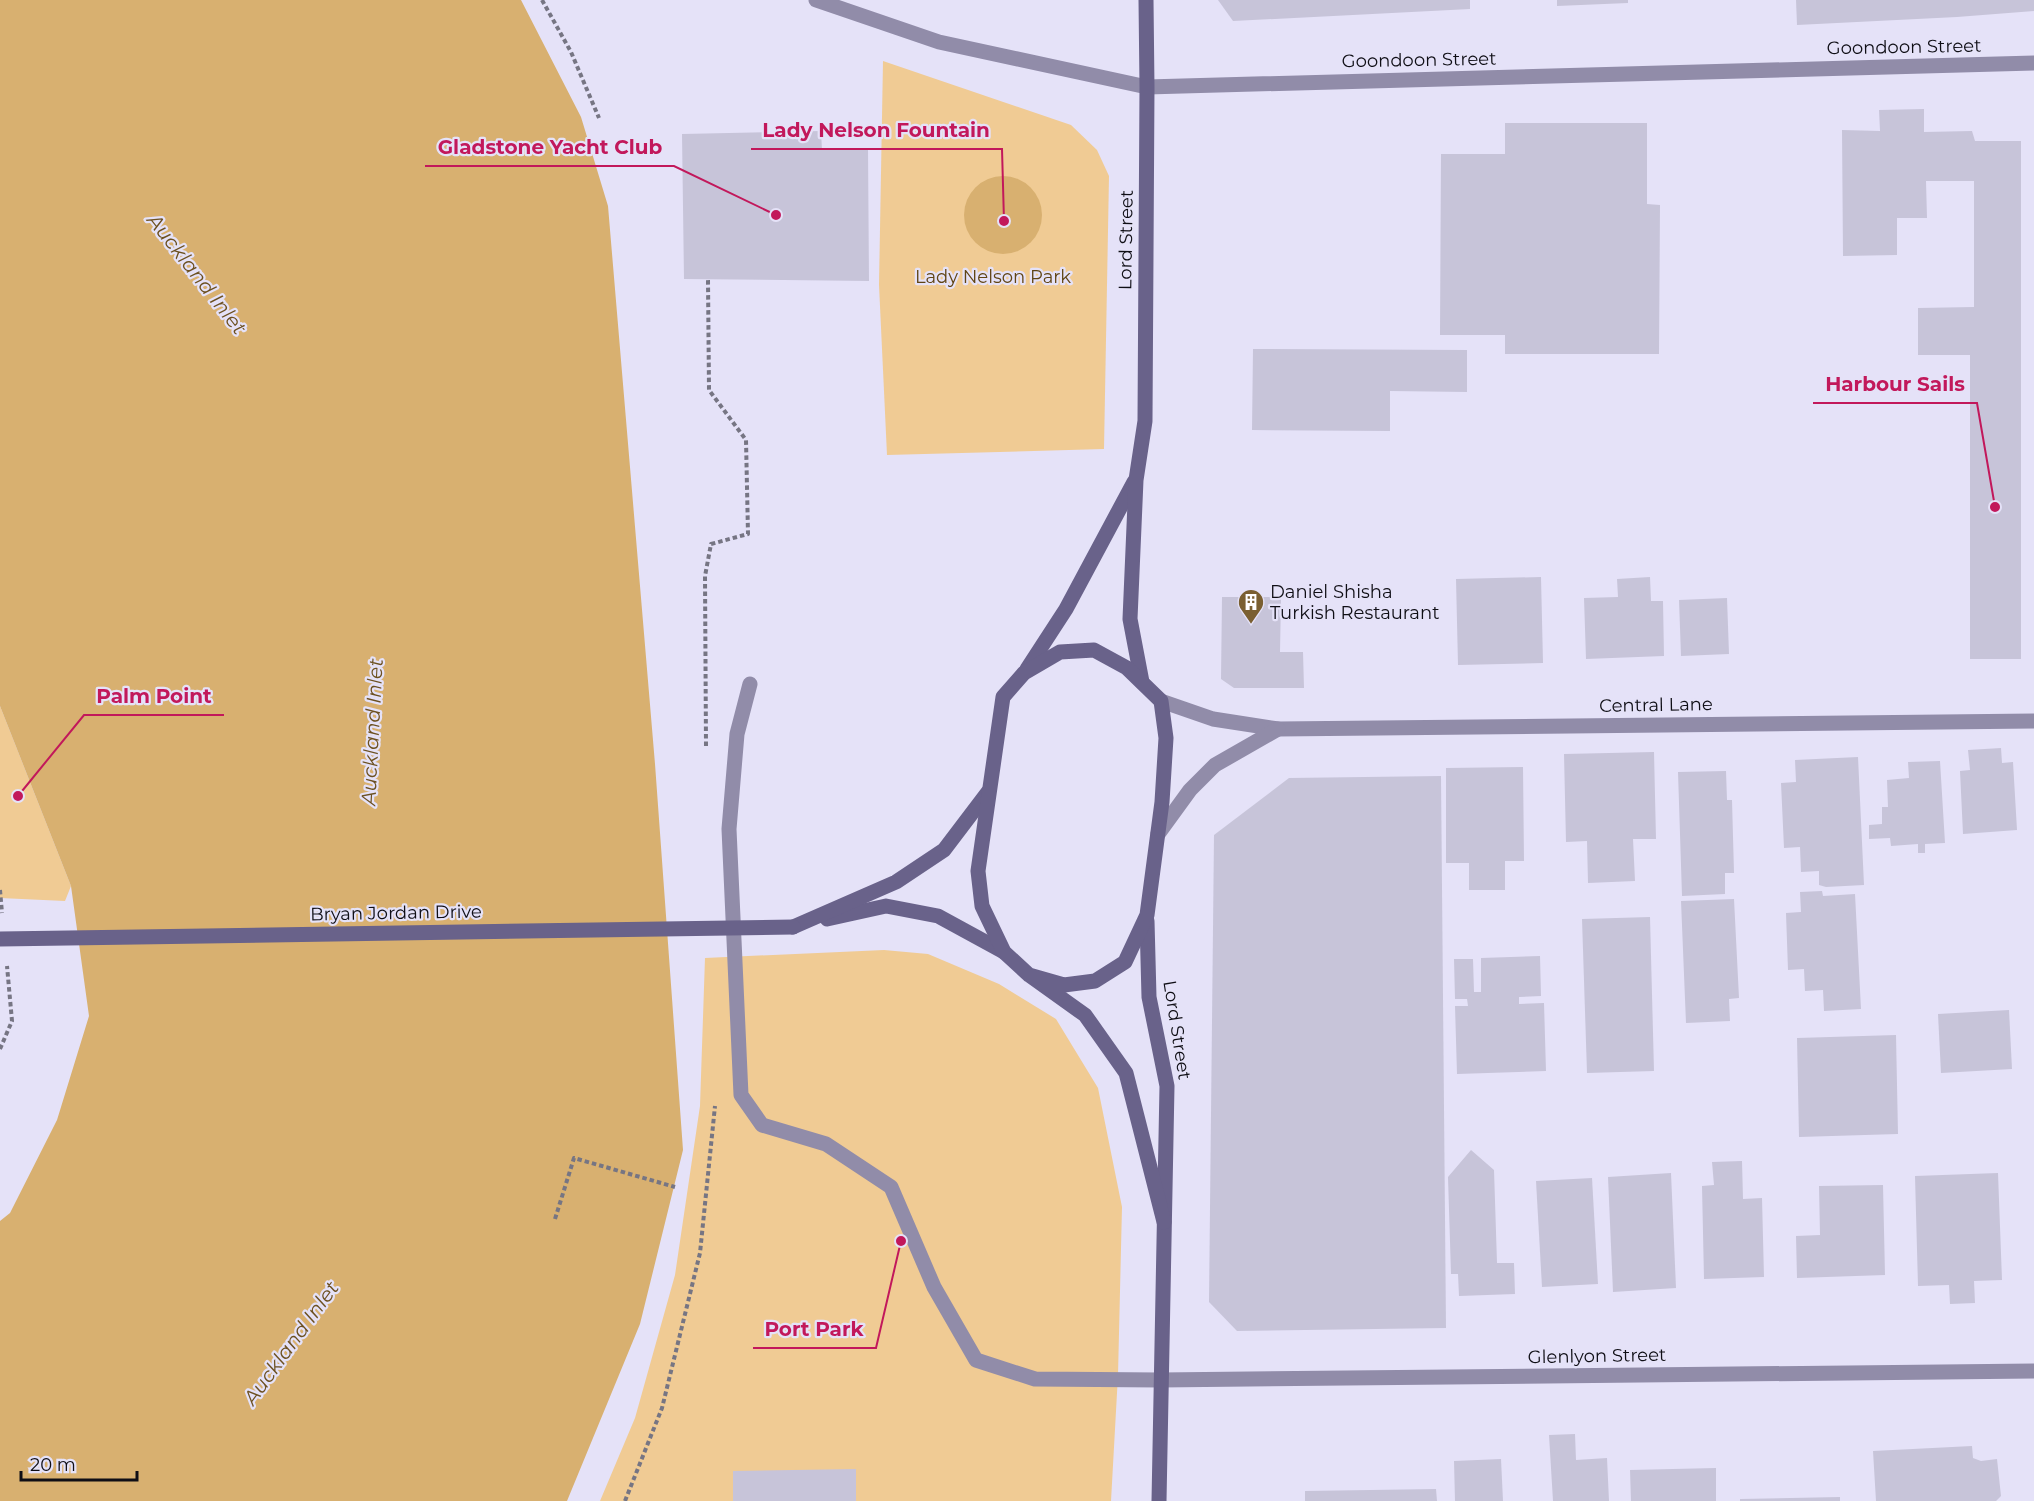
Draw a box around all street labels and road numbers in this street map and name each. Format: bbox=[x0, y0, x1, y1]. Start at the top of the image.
street label: Goondoon Street bbox=[1826, 35, 1982, 59]
street label: Goondoon Street bbox=[1341, 48, 1497, 72]
street label: Lord Street bbox=[1114, 190, 1138, 290]
street label: Central Lane bbox=[1599, 693, 1713, 717]
street label: Bryan Jordan Drive bbox=[310, 901, 482, 925]
street label: Lord Street bbox=[1158, 979, 1196, 1081]
street label: Glenlyon Street bbox=[1527, 1344, 1667, 1368]

